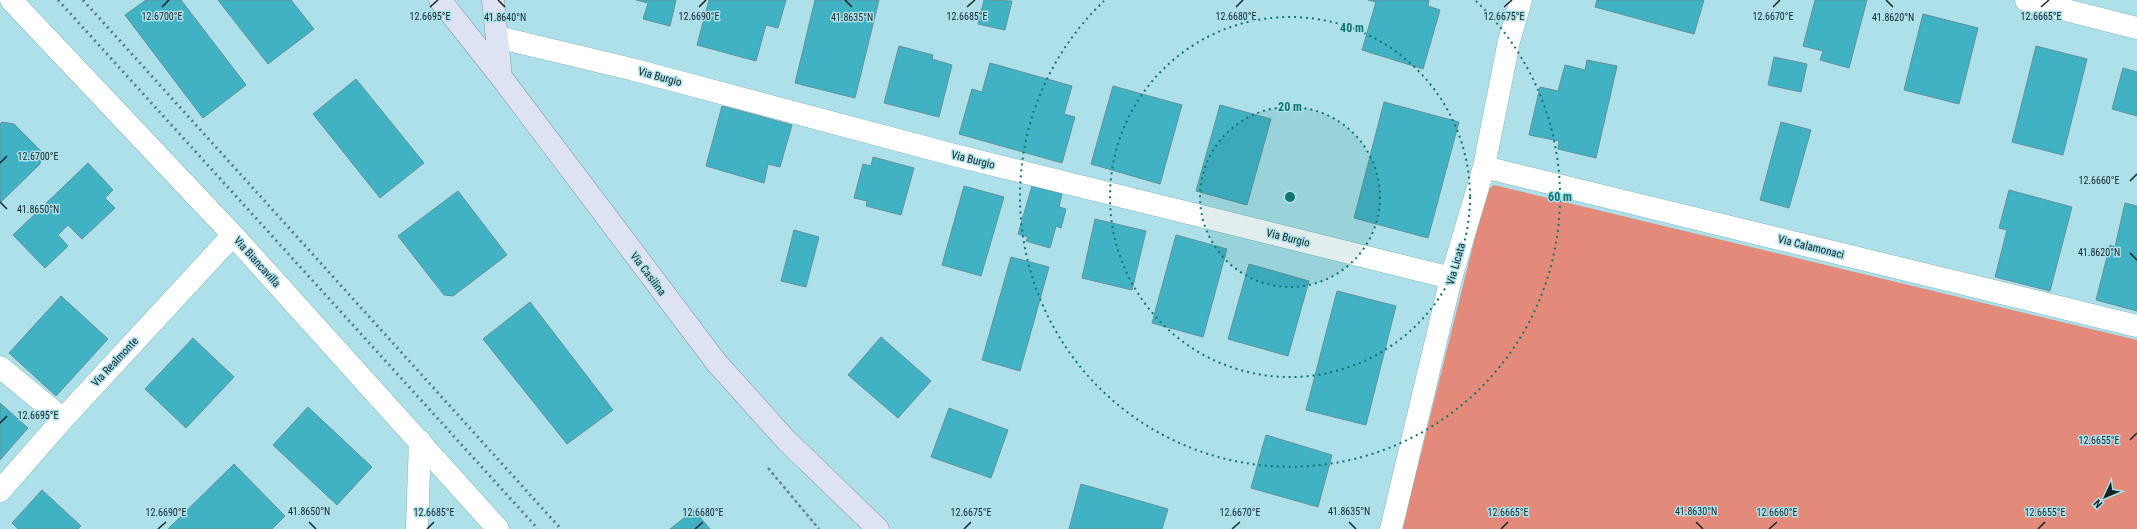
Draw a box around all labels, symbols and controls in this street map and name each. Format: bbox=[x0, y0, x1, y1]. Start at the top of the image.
text: 12.6700°E bbox=[142, 11, 183, 22]
text: 12.6695°E bbox=[410, 11, 451, 22]
text: 12.6690°E bbox=[679, 11, 720, 22]
text: 12.6685°E bbox=[947, 11, 988, 22]
text: 12.6680°E bbox=[1216, 11, 1257, 22]
text: 12.6675°E bbox=[1484, 11, 1525, 22]
text: 12.6670°E bbox=[1753, 11, 1794, 22]
text: 12.6665°E bbox=[2021, 11, 2062, 22]
text: 41.8640°N bbox=[484, 12, 526, 23]
text: 41.8635°N bbox=[831, 12, 873, 23]
text: 41.8620°N bbox=[1872, 12, 1914, 23]
text: 40 m bbox=[1340, 21, 1364, 35]
street label: Via Burgio bbox=[637, 65, 684, 89]
text: 20 m bbox=[1278, 100, 1302, 114]
street label: Via Burgio bbox=[950, 148, 997, 172]
text: 12.6700°E bbox=[18, 151, 59, 162]
text: 12.6660°E bbox=[2079, 175, 2120, 186]
centre of rings bbox=[1283, 190, 1297, 204]
text: 60 m bbox=[1548, 190, 1572, 204]
text: 41.8650°N bbox=[17, 204, 59, 215]
street label: Via Burgio bbox=[1265, 226, 1312, 250]
street label: Via Calamonaci bbox=[1777, 232, 1845, 262]
street label: Via Biancavilla bbox=[231, 234, 283, 290]
street label: Via Licata bbox=[1444, 241, 1468, 287]
text: 41.8620°N bbox=[2078, 247, 2120, 258]
street label: Via Casilina bbox=[627, 250, 669, 298]
street label: Via Realmonte bbox=[89, 335, 141, 389]
text: 12.6695°E bbox=[18, 410, 59, 421]
text: 12.6655°E bbox=[2079, 435, 2120, 446]
north arrow bbox=[2085, 477, 2125, 517]
text: N bbox=[2091, 496, 2105, 511]
text: 41.8650°N bbox=[288, 506, 330, 517]
text: 41.8635°N bbox=[1328, 506, 1370, 517]
text: 41.8630°N bbox=[1675, 506, 1717, 517]
text: 12.6690°E bbox=[146, 507, 187, 518]
text: 12.6685°E bbox=[414, 507, 455, 518]
text: 12.6680°E bbox=[683, 507, 724, 518]
text: 12.6675°E bbox=[951, 507, 992, 518]
text: 12.6670°E bbox=[1220, 507, 1261, 518]
text: 12.6665°E bbox=[1488, 507, 1529, 518]
text: 12.6660°E bbox=[1757, 507, 1798, 518]
text: 12.6655°E bbox=[2025, 507, 2066, 518]

